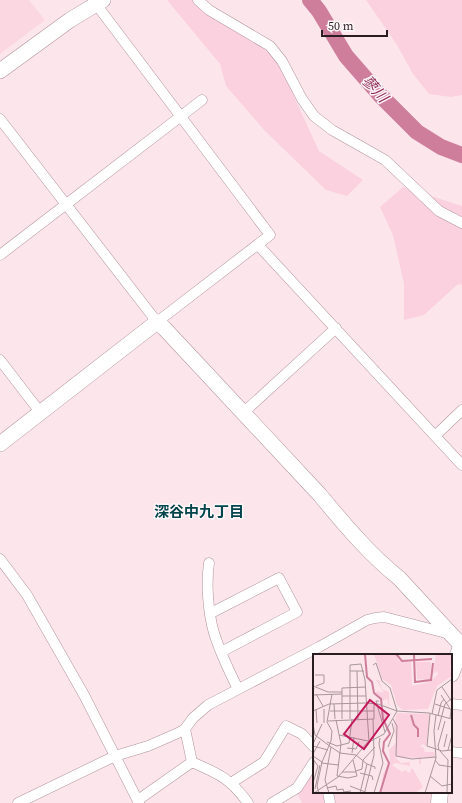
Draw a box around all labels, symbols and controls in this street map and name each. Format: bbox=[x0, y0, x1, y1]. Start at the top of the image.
scale bar bbox=[322, 12, 387, 38]
text: 50 m bbox=[328, 18, 354, 34]
water label: 蓼川 bbox=[358, 70, 395, 108]
district label: 深谷中九丁目 bbox=[154, 501, 244, 522]
inset map bbox=[313, 654, 452, 793]

